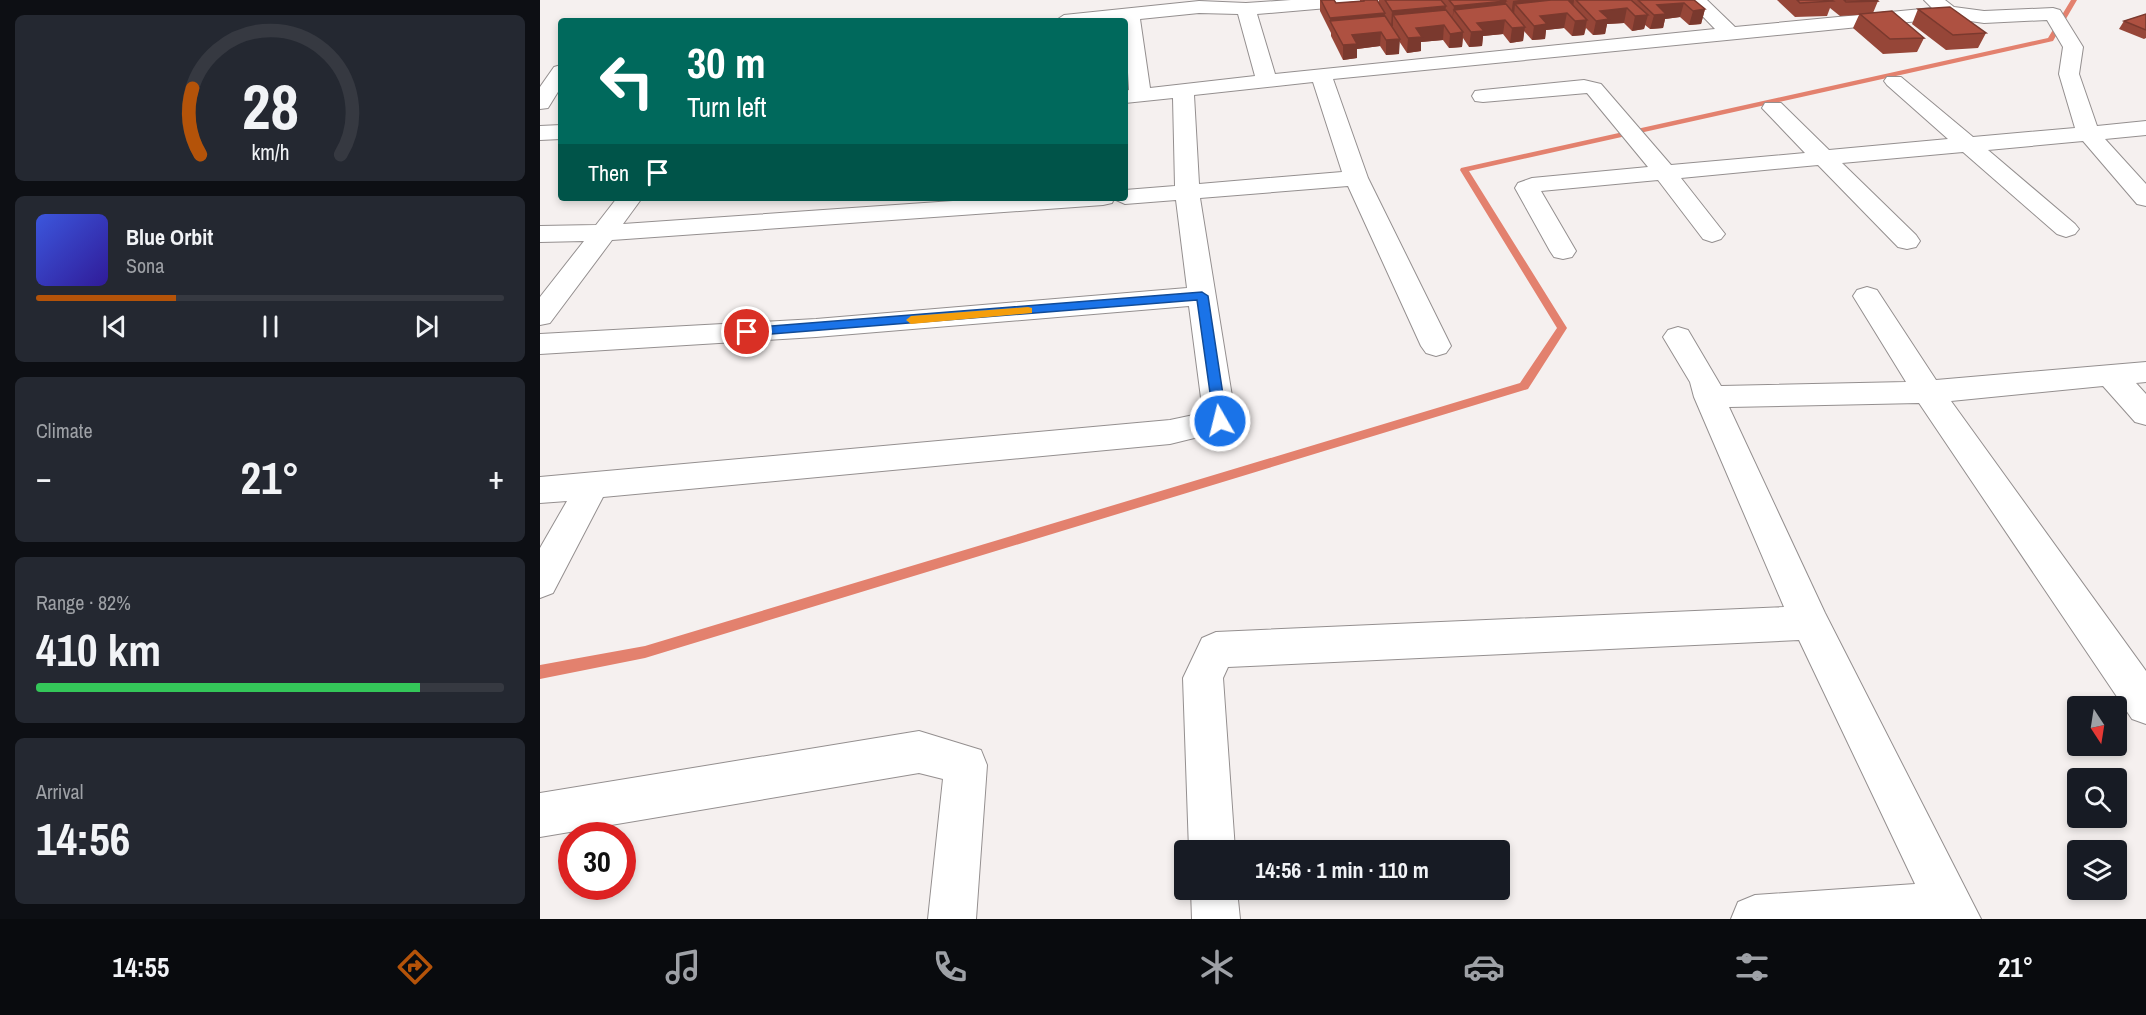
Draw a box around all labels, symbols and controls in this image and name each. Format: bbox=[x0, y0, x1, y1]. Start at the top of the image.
text: 30 m bbox=[687, 35, 766, 91]
icon: left bbox=[588, 42, 666, 120]
text: 28 bbox=[242, 64, 298, 148]
text: Turn left bbox=[687, 89, 766, 125]
text: km/h bbox=[251, 138, 289, 167]
icon: arrive bbox=[641, 156, 674, 189]
text: Then bbox=[588, 158, 629, 188]
text: Blue Orbit bbox=[126, 222, 213, 252]
text: Sona bbox=[126, 252, 164, 279]
pin bbox=[721, 306, 772, 357]
icon: previous bbox=[98, 310, 131, 343]
icon: pause bbox=[254, 310, 287, 343]
icon: next bbox=[410, 310, 443, 343]
icon: arrive bbox=[730, 315, 763, 348]
position arrow bbox=[1188, 389, 1252, 453]
text: Climate bbox=[36, 417, 93, 444]
text: 21° bbox=[240, 447, 300, 508]
text: − bbox=[36, 455, 52, 499]
text: + bbox=[488, 455, 504, 499]
text: Range · 82% bbox=[36, 589, 131, 616]
text: 410 km bbox=[36, 619, 161, 680]
north arrow bbox=[2067, 696, 2127, 756]
map controls bbox=[2067, 696, 2127, 900]
button: search bbox=[2067, 768, 2127, 828]
text: Arrival bbox=[36, 778, 83, 805]
text: 14:56 bbox=[36, 808, 130, 869]
speed limit sign: 30 bbox=[558, 822, 636, 900]
button: layers bbox=[2067, 840, 2127, 900]
text: 14:56 · 1 min · 110 m bbox=[1255, 855, 1429, 885]
icon: directions bbox=[394, 946, 436, 988]
icon: music bbox=[662, 946, 704, 988]
icon: phone bbox=[929, 946, 971, 988]
icon: climate bbox=[1196, 946, 1238, 988]
icon: car bbox=[1463, 946, 1505, 988]
icon: filters bbox=[1731, 946, 1773, 988]
text: 14:55 bbox=[113, 949, 169, 985]
text: 21° bbox=[1998, 949, 2033, 985]

